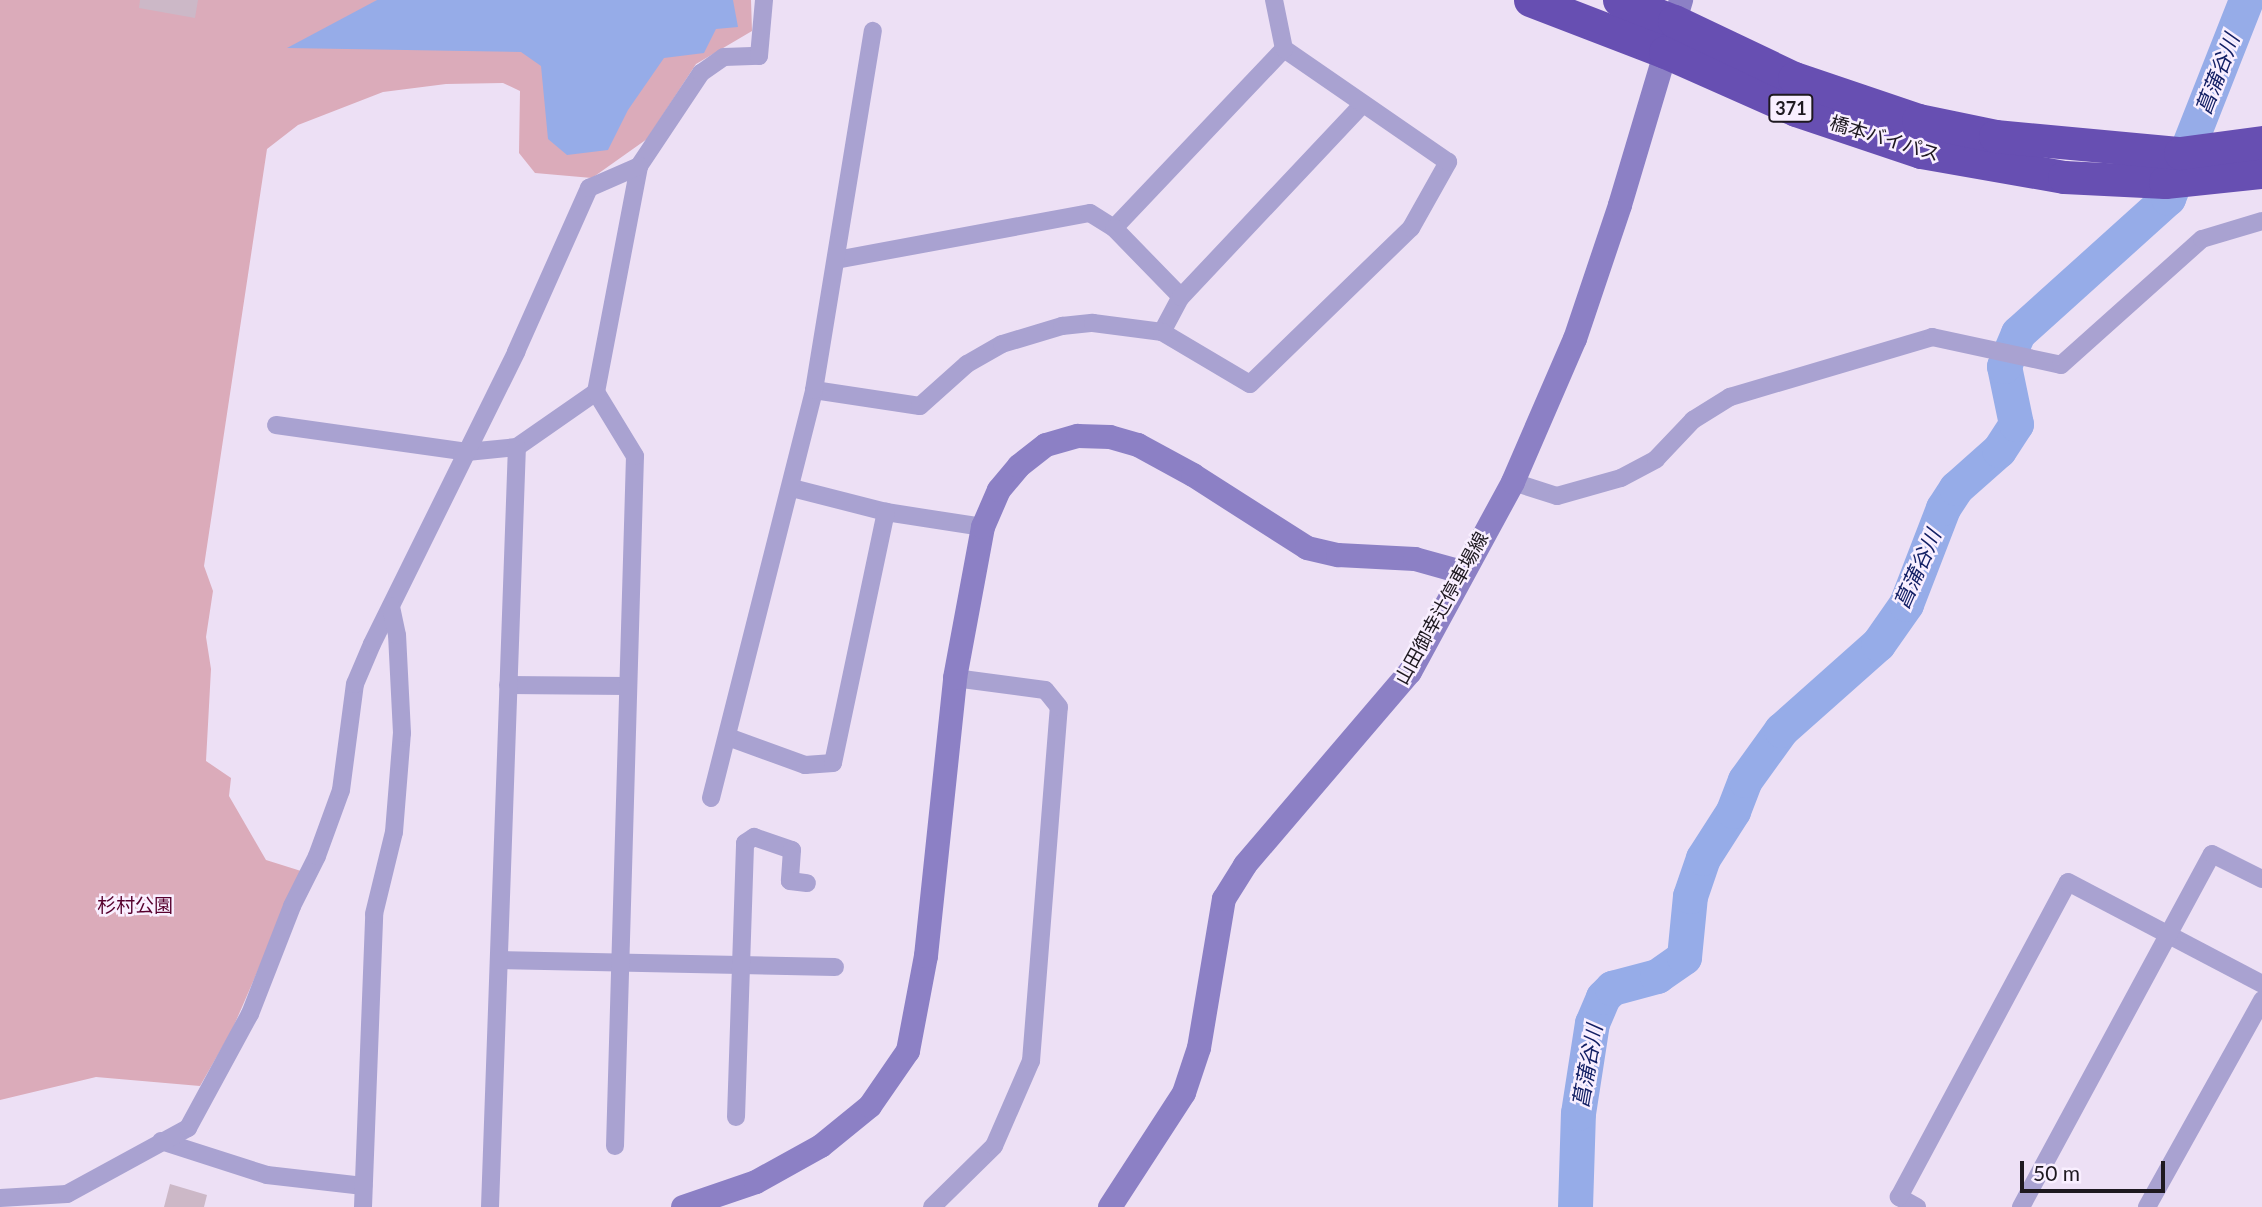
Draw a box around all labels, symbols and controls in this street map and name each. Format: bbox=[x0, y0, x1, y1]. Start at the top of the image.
water label: 菖蒲谷川 bbox=[2190, 30, 2244, 118]
road number: 371 bbox=[1768, 94, 1814, 122]
street label: 橋本バイパス bbox=[1827, 110, 1943, 166]
water label: 菖蒲谷川 bbox=[1888, 526, 1946, 612]
street label: 山田御幸辻停車場線 bbox=[1390, 528, 1492, 688]
park label: 杉村公園 bbox=[97, 894, 173, 916]
water label: 菖蒲谷川 bbox=[1567, 1022, 1607, 1110]
scale bar bbox=[2024, 1148, 2169, 1192]
text: 50 m bbox=[2033, 1160, 2080, 1185]

